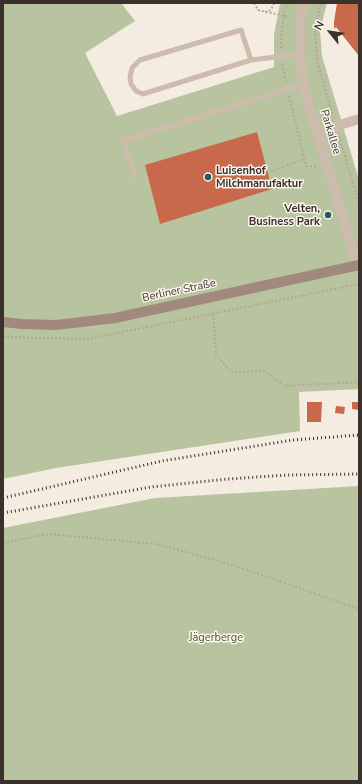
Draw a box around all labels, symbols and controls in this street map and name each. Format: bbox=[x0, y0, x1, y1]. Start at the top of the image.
north arrow bbox=[310, 12, 350, 52]
text: N bbox=[311, 18, 328, 33]
street label: Parkallee bbox=[317, 108, 343, 156]
place label: Luisenhof Milchmanufaktur bbox=[216, 164, 303, 190]
marker: Luisenhof Milchmanufaktur bbox=[203, 172, 213, 182]
place label: Velten, Business Park bbox=[249, 202, 320, 228]
marker: Velten, Business Park bbox=[323, 210, 333, 220]
street label: Berliner Straße bbox=[141, 277, 217, 305]
park label: Jägerberge bbox=[189, 631, 243, 645]

